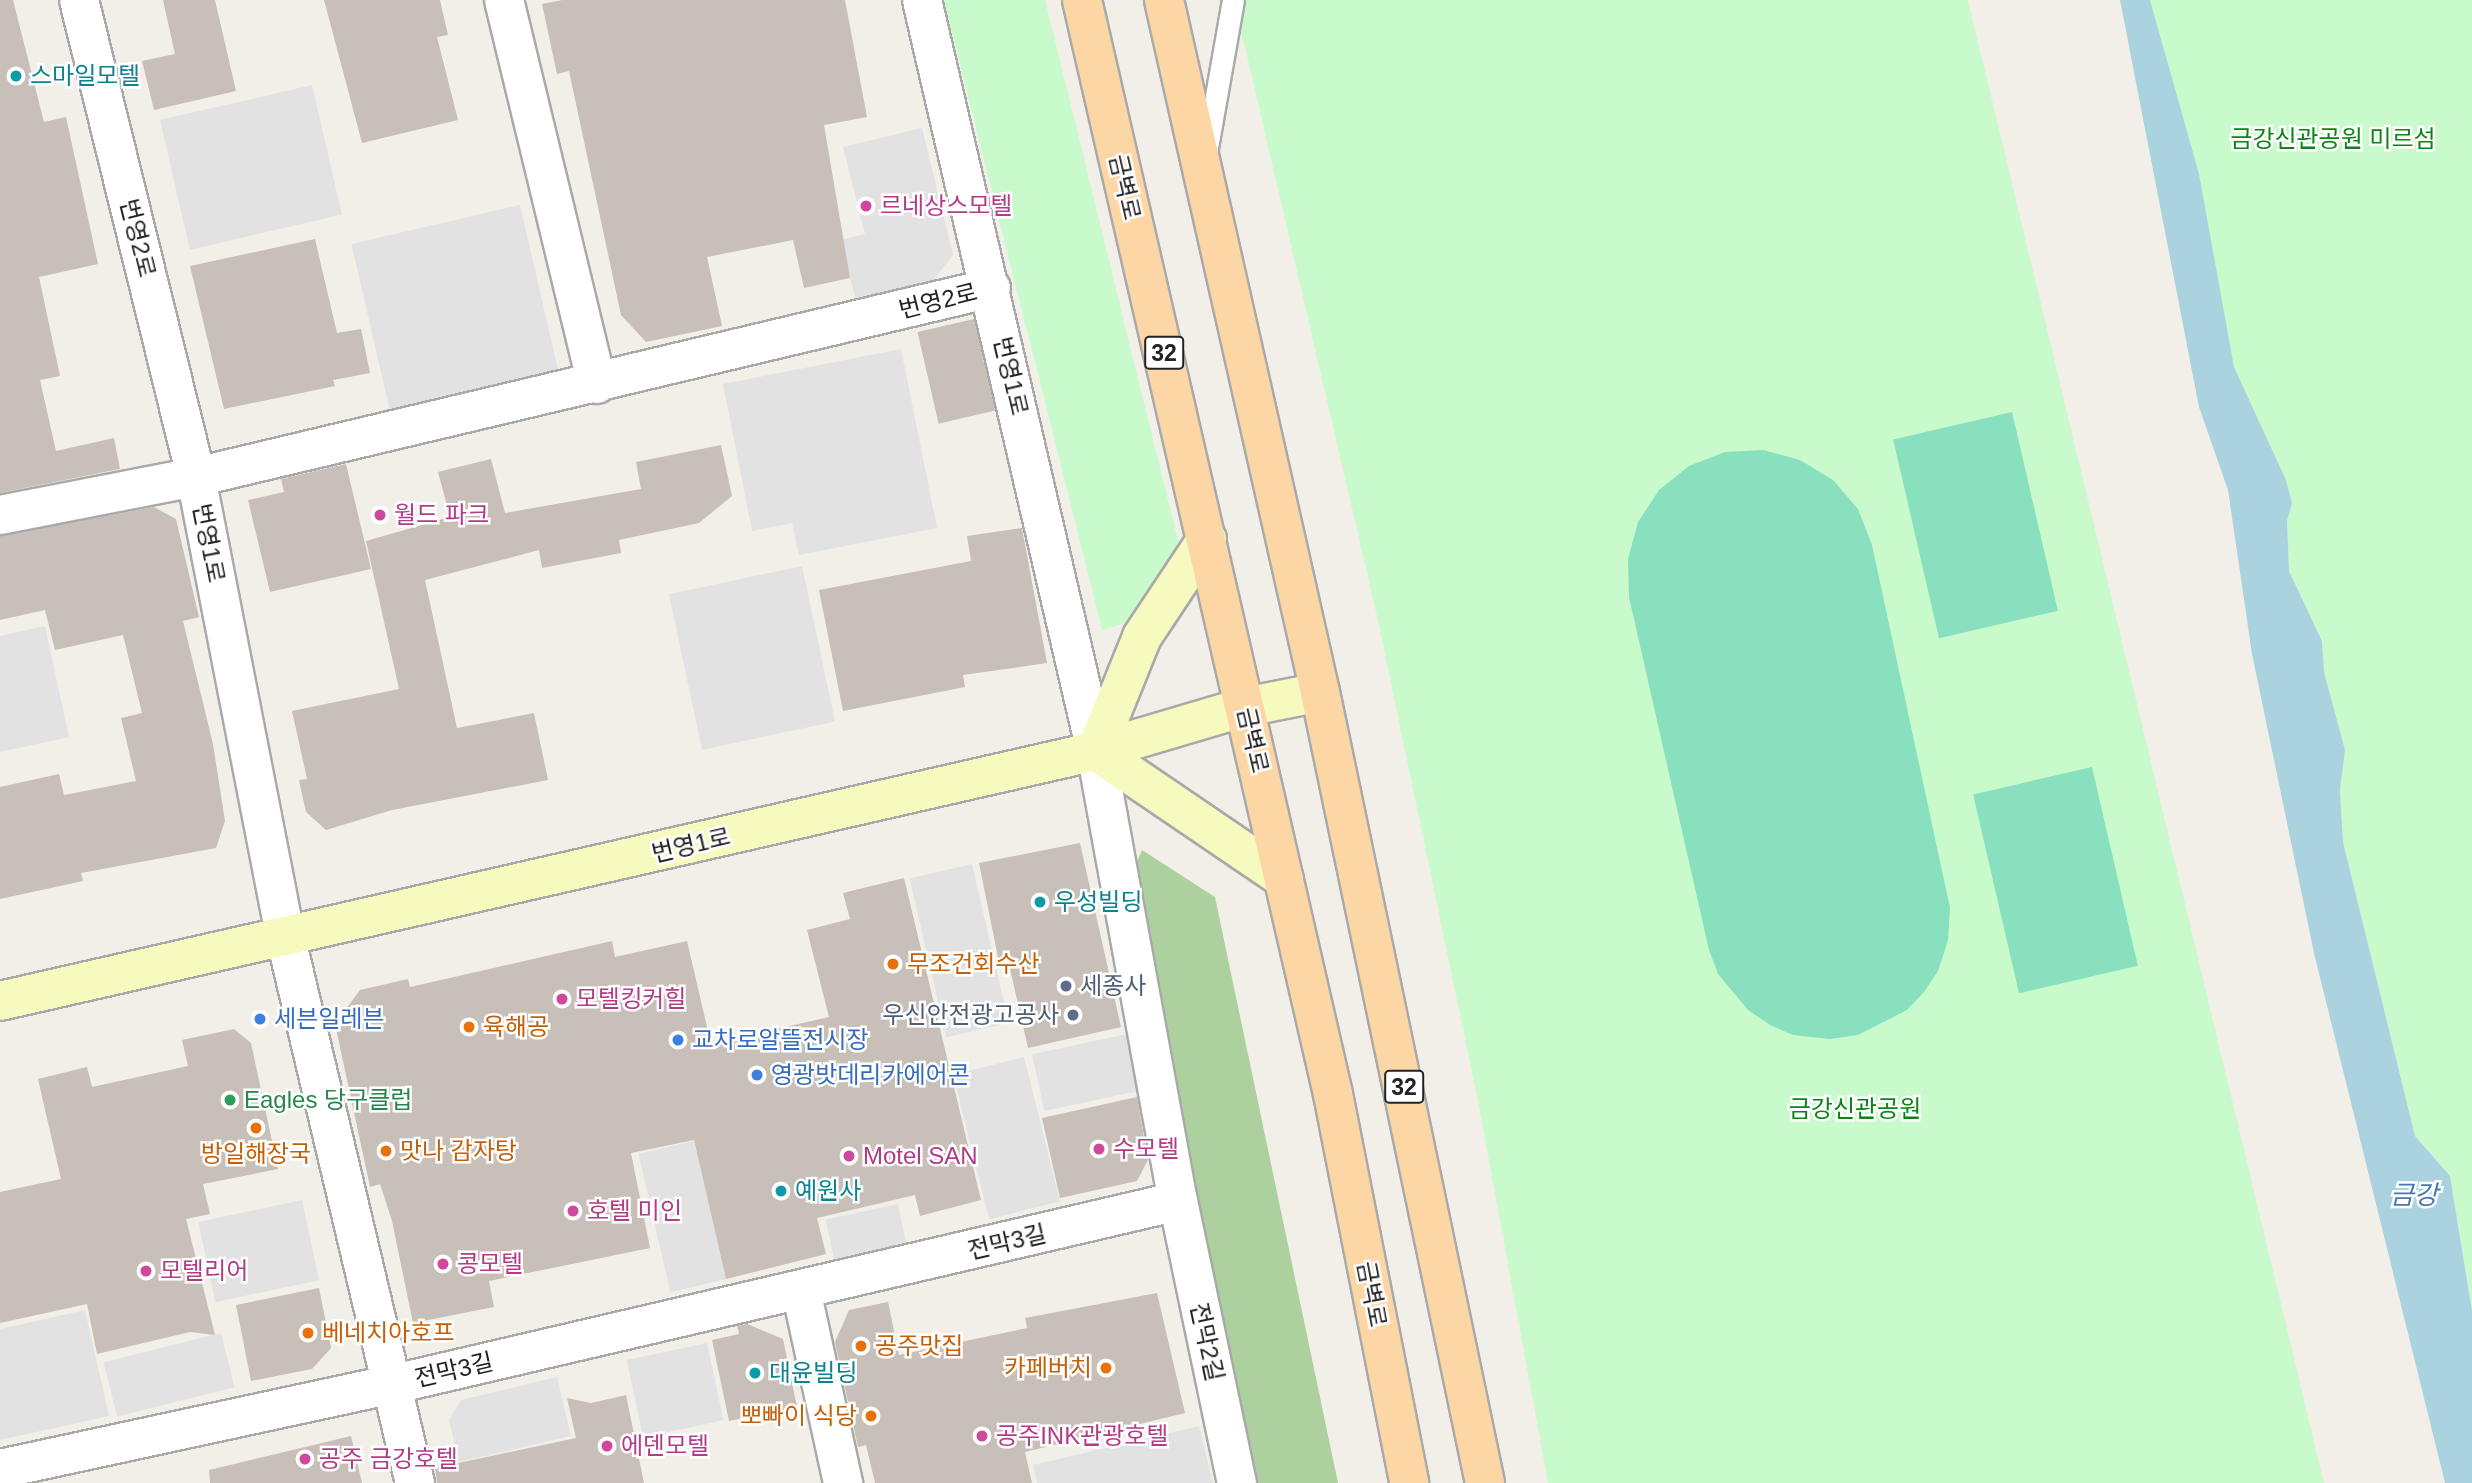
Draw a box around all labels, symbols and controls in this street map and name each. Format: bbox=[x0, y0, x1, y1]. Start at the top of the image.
place label: 스마일모텔 bbox=[30, 62, 140, 90]
marker: 스마일모텔 bbox=[8, 68, 24, 84]
park label: 금강신관공원 미르섬 bbox=[2230, 125, 2436, 153]
street label: 금벽로 bbox=[1104, 151, 1146, 223]
place label: 르네상스모텔 bbox=[880, 192, 1012, 220]
street label: 번영2로 bbox=[114, 196, 162, 280]
marker: 르네상스모텔 bbox=[858, 198, 874, 214]
street label: 번영2로 bbox=[896, 277, 980, 325]
street label: 번영1로 bbox=[988, 334, 1034, 418]
road number: 32 bbox=[1143, 334, 1185, 372]
street label: 번영1로 bbox=[187, 501, 231, 585]
place label: 월드 파크 bbox=[394, 501, 489, 529]
marker: 월드 파크 bbox=[372, 507, 388, 523]
street label: 금벽로 bbox=[1232, 704, 1274, 776]
street label: 번영1로 bbox=[649, 822, 733, 868]
place label: 우성빌딩 bbox=[1054, 888, 1142, 916]
marker: 우성빌딩 bbox=[1032, 894, 1048, 910]
place label: 무조건회수산 bbox=[907, 950, 1039, 978]
marker: 무조건회수산 bbox=[885, 956, 901, 972]
place label: 세종사 bbox=[1080, 972, 1146, 1000]
marker: 세종사 bbox=[1058, 978, 1074, 994]
place label: 모텔킹커힐 bbox=[576, 985, 686, 1013]
marker: 모텔킹커힐 bbox=[554, 991, 570, 1007]
place label: 우신안전광고공사 bbox=[882, 1001, 1059, 1029]
place label: 세븐일레븐 bbox=[274, 1005, 384, 1033]
marker: 우신안전광고공사 bbox=[1065, 1007, 1081, 1023]
marker: 세븐일레븐 bbox=[252, 1011, 268, 1027]
place label: 육해공 bbox=[483, 1013, 549, 1041]
marker: 육해공 bbox=[461, 1019, 477, 1035]
place label: 교차로알뜰전시장 bbox=[692, 1026, 869, 1054]
marker: 교차로알뜰전시장 bbox=[670, 1032, 686, 1048]
place label: 영광밧데리카에어콘 bbox=[771, 1061, 970, 1089]
marker: 영광밧데리카에어콘 bbox=[749, 1067, 765, 1083]
road number: 32 bbox=[1383, 1068, 1425, 1106]
place label: Eagles 당구클럽 bbox=[244, 1086, 412, 1114]
marker: Eagles 당구클럽 bbox=[222, 1092, 238, 1108]
park label: 금강신관공원 bbox=[1789, 1095, 1921, 1123]
marker: 방일해장국 bbox=[248, 1120, 264, 1136]
place label: 수모텔 bbox=[1113, 1135, 1179, 1163]
place label: 맛나 감자탕 bbox=[400, 1137, 517, 1165]
place label: 방일해장국 bbox=[201, 1140, 311, 1168]
marker: 수모텔 bbox=[1091, 1141, 1107, 1157]
place label: Motel SAN bbox=[863, 1142, 978, 1170]
marker: 맛나 감자탕 bbox=[378, 1143, 394, 1159]
marker: Motel SAN bbox=[841, 1148, 857, 1164]
place label: 예원사 bbox=[795, 1177, 861, 1205]
water label: 금강 bbox=[2390, 1180, 2438, 1212]
marker: 예원사 bbox=[773, 1183, 789, 1199]
place label: 호텔 미인 bbox=[587, 1197, 682, 1225]
marker: 호텔 미인 bbox=[565, 1203, 581, 1219]
street label: 전막3길 bbox=[965, 1219, 1049, 1265]
place label: 콩모텔 bbox=[457, 1250, 523, 1278]
marker: 콩모텔 bbox=[435, 1256, 451, 1272]
place label: 모텔리어 bbox=[160, 1257, 248, 1285]
street label: 금벽로 bbox=[1352, 1259, 1392, 1329]
marker: 모텔리어 bbox=[138, 1263, 154, 1279]
street label: 전막2길 bbox=[1185, 1300, 1229, 1384]
place label: 베네치아호프 bbox=[322, 1319, 454, 1347]
marker: 베네치아호프 bbox=[300, 1325, 316, 1341]
place label: 공주맛집 bbox=[875, 1332, 963, 1360]
marker: 공주맛집 bbox=[853, 1338, 869, 1354]
street label: 전막3길 bbox=[412, 1347, 496, 1393]
place label: 카페버치 bbox=[1004, 1354, 1092, 1382]
place label: 대윤빌딩 bbox=[769, 1359, 857, 1387]
marker: 카페버치 bbox=[1098, 1360, 1114, 1376]
marker: 대윤빌딩 bbox=[747, 1365, 763, 1381]
place label: 뽀빠이 식당 bbox=[740, 1402, 857, 1430]
marker: 뽀빠이 식당 bbox=[863, 1408, 879, 1424]
place label: 공주INK관광호텔 bbox=[996, 1422, 1168, 1450]
marker: 공주INK관광호텔 bbox=[974, 1428, 990, 1444]
place label: 에덴모텔 bbox=[621, 1432, 709, 1460]
marker: 에덴모텔 bbox=[599, 1438, 615, 1454]
place label: 공주 금강호텔 bbox=[319, 1445, 458, 1473]
marker: 공주 금강호텔 bbox=[297, 1451, 313, 1467]

